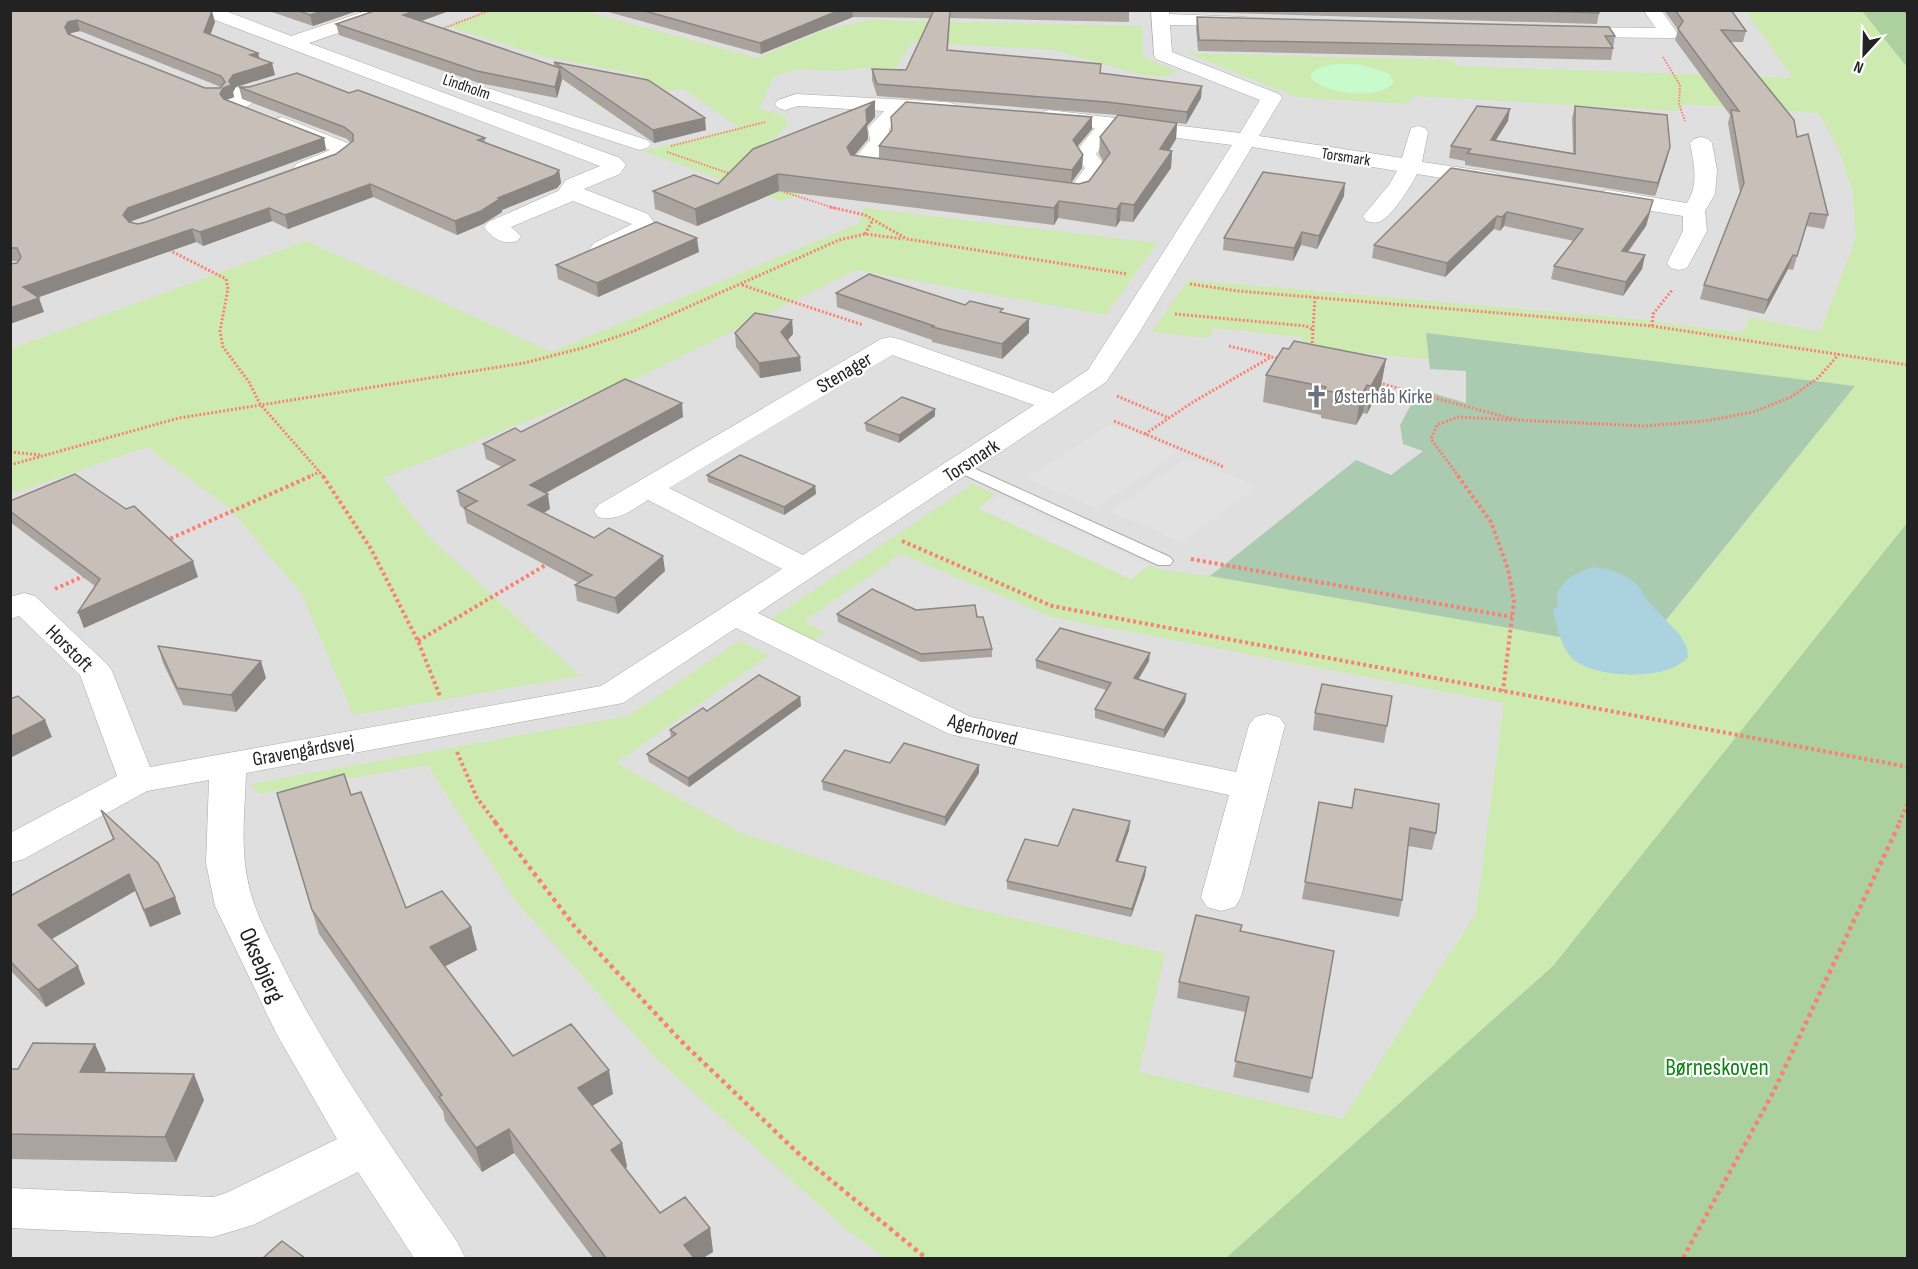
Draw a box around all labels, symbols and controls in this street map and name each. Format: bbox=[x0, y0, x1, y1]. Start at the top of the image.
north arrow bbox=[1834, 24, 1894, 84]
text: N bbox=[1851, 56, 1866, 77]
street label: Lindholm bbox=[440, 70, 493, 104]
street label: Torsmark bbox=[1320, 144, 1372, 171]
street label: Stenager bbox=[812, 347, 877, 399]
church icon: Østerhåb Kirke bbox=[1303, 383, 1329, 409]
place label: Østerhåb Kirke bbox=[1334, 385, 1432, 409]
street label: Torsmark bbox=[939, 434, 1004, 488]
street label: Horstoft bbox=[41, 620, 98, 677]
street label: Agerhoved bbox=[944, 708, 1020, 751]
street label: Gravengårdsvej bbox=[251, 730, 356, 772]
street label: Oksebjerg bbox=[232, 923, 291, 1007]
park label: Børneskoven bbox=[1665, 1053, 1769, 1082]

